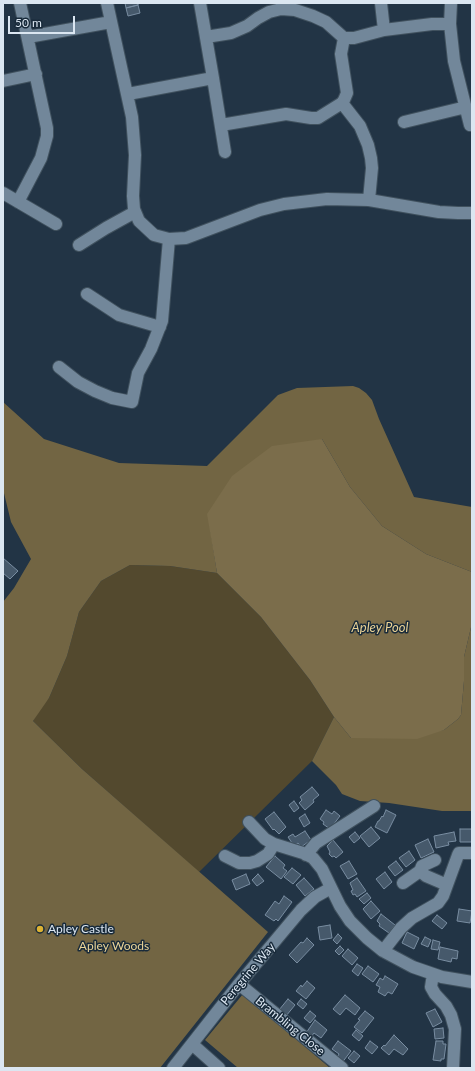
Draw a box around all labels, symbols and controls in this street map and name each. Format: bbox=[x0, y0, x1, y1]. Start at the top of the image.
scale bar bbox=[10, 8, 77, 34]
text: 50 m bbox=[15, 15, 42, 30]
water label: Apley Pool bbox=[352, 620, 408, 636]
place label: Apley Castle bbox=[48, 922, 114, 936]
marker: Apley Castle bbox=[35, 924, 45, 934]
park label: Apley Woods bbox=[79, 939, 149, 953]
street label: Peregrine Way bbox=[218, 940, 278, 1008]
street label: Brambling Close bbox=[252, 994, 328, 1058]

